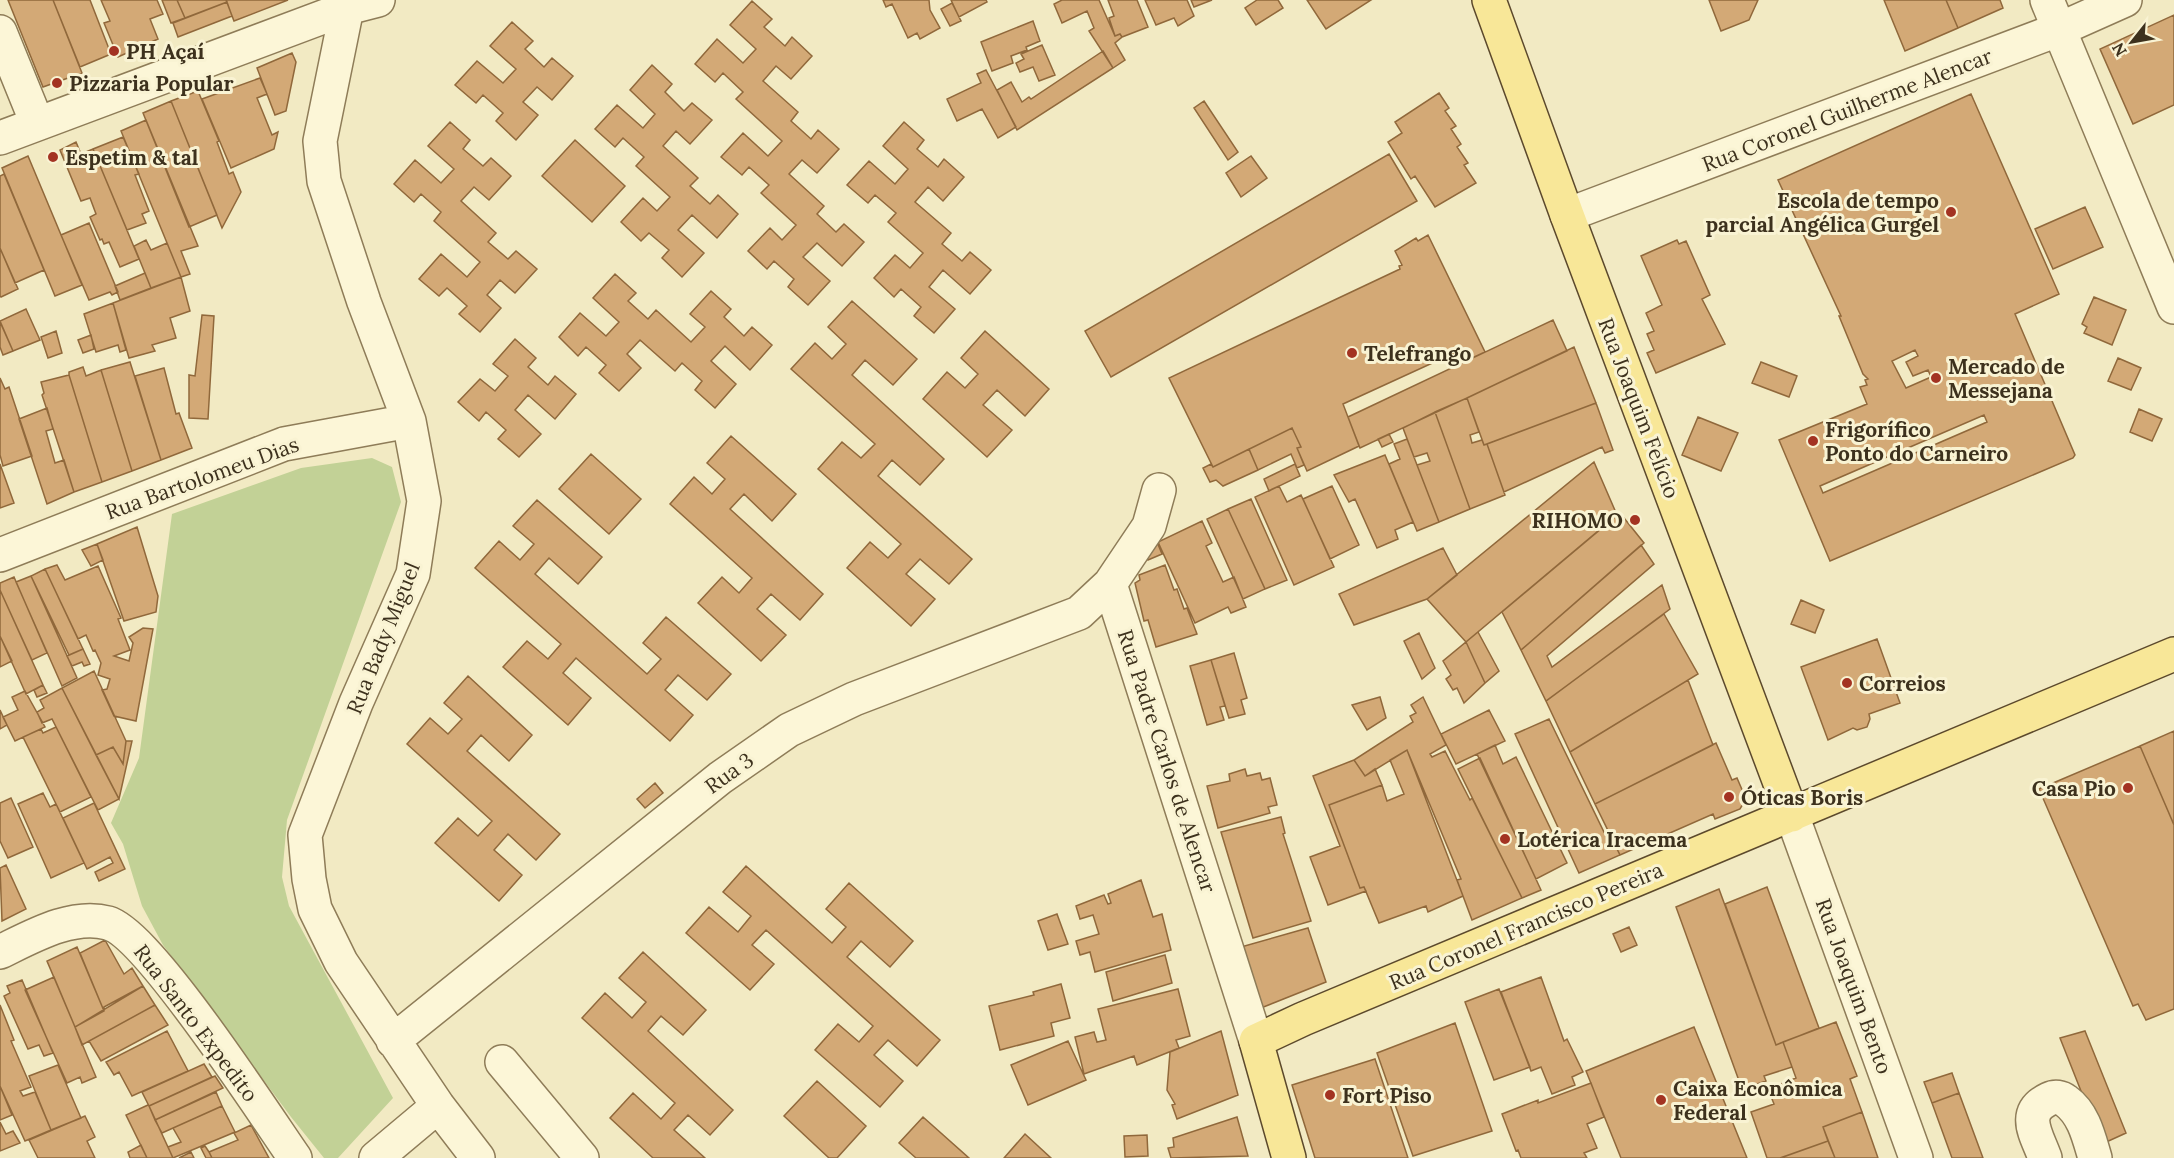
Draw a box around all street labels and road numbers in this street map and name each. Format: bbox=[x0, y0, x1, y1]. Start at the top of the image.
street label: Rua Coronel Guilherme Alencar bbox=[1698, 42, 1996, 178]
street label: Rua Joaquim Felício bbox=[1592, 314, 1686, 502]
street label: Rua Bartolomeu Dias bbox=[102, 430, 302, 526]
street label: Rua Bady Miguel bbox=[340, 558, 426, 718]
street label: Rua Padre Carlos de Alencar bbox=[1112, 626, 1222, 896]
street label: Rua 3 bbox=[699, 746, 759, 800]
street label: Rua Coronel Francisco Pereira bbox=[1385, 856, 1667, 996]
street label: Rua Joaquim Bento bbox=[1810, 894, 1898, 1078]
street label: Rua Santo Expedito bbox=[128, 939, 264, 1107]

